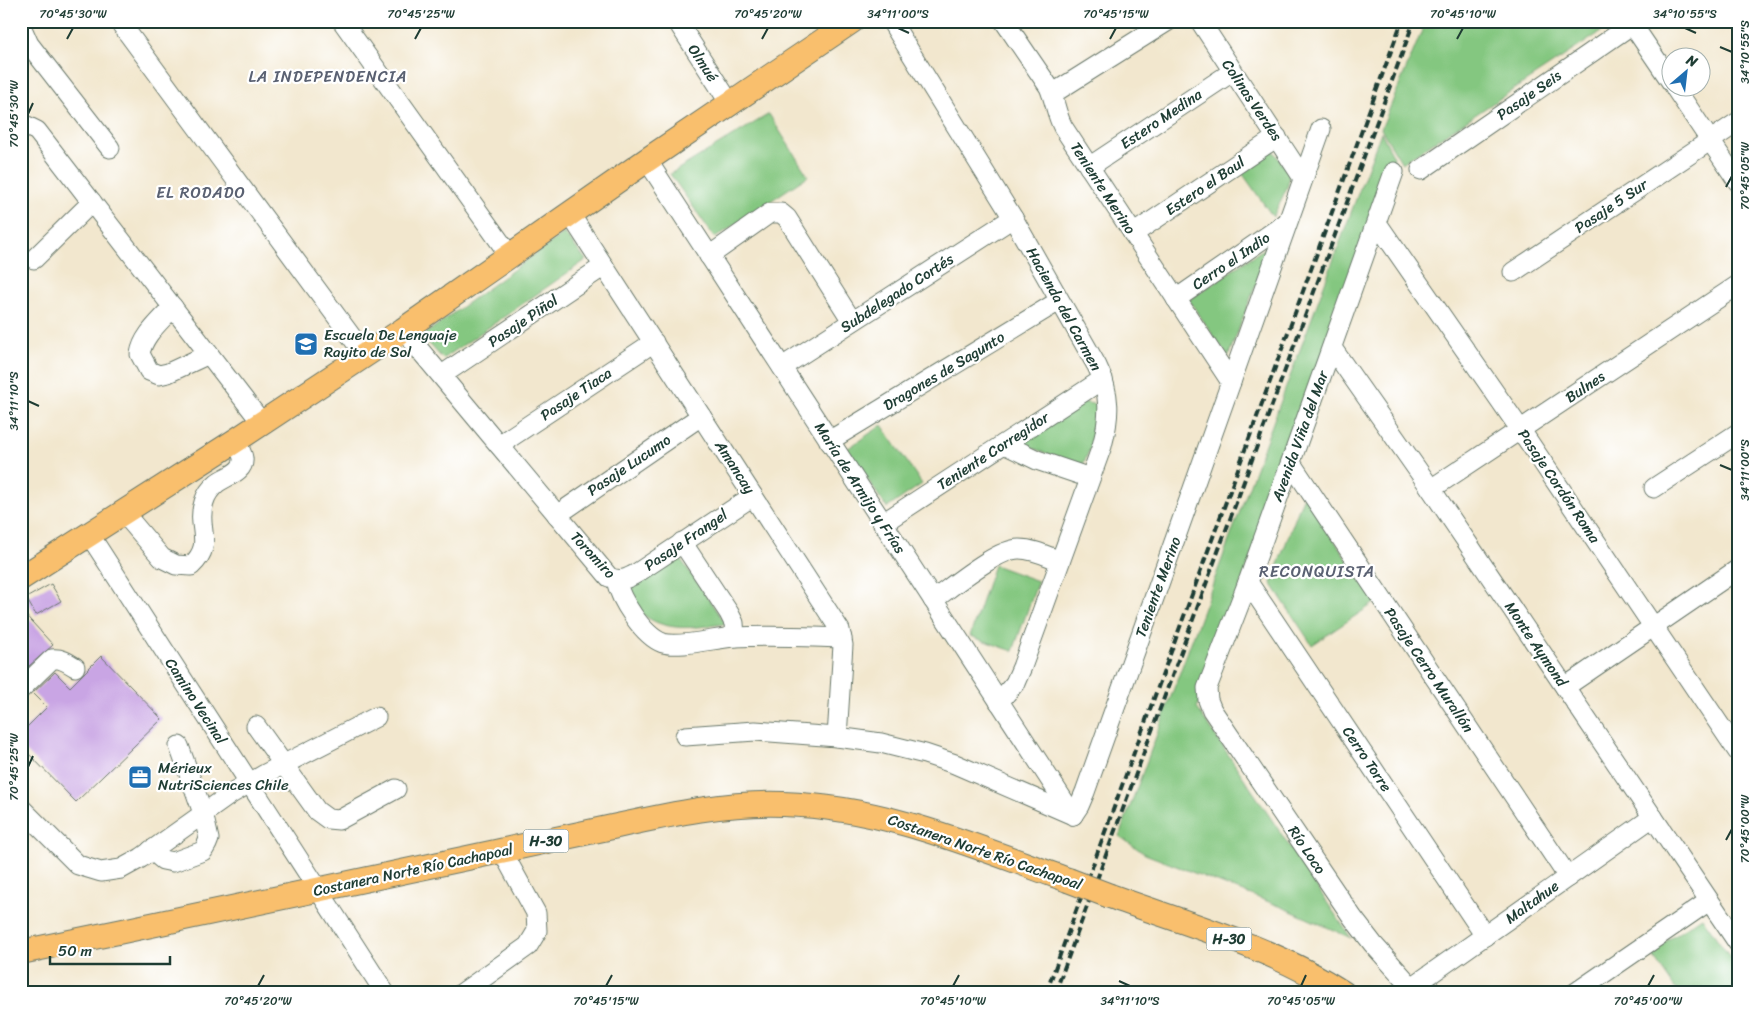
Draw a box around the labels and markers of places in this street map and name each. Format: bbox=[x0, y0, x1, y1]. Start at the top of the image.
place label: Escuela De Lenguaje Rayito de Sol bbox=[324, 322, 457, 365]
school or university icon: Escuela De Lenguaje Rayito de Sol bbox=[293, 331, 319, 357]
place label: Mérieux NutriSciences Chile bbox=[158, 755, 289, 798]
office icon: Mérieux NutriSciences Chile bbox=[127, 764, 153, 790]

